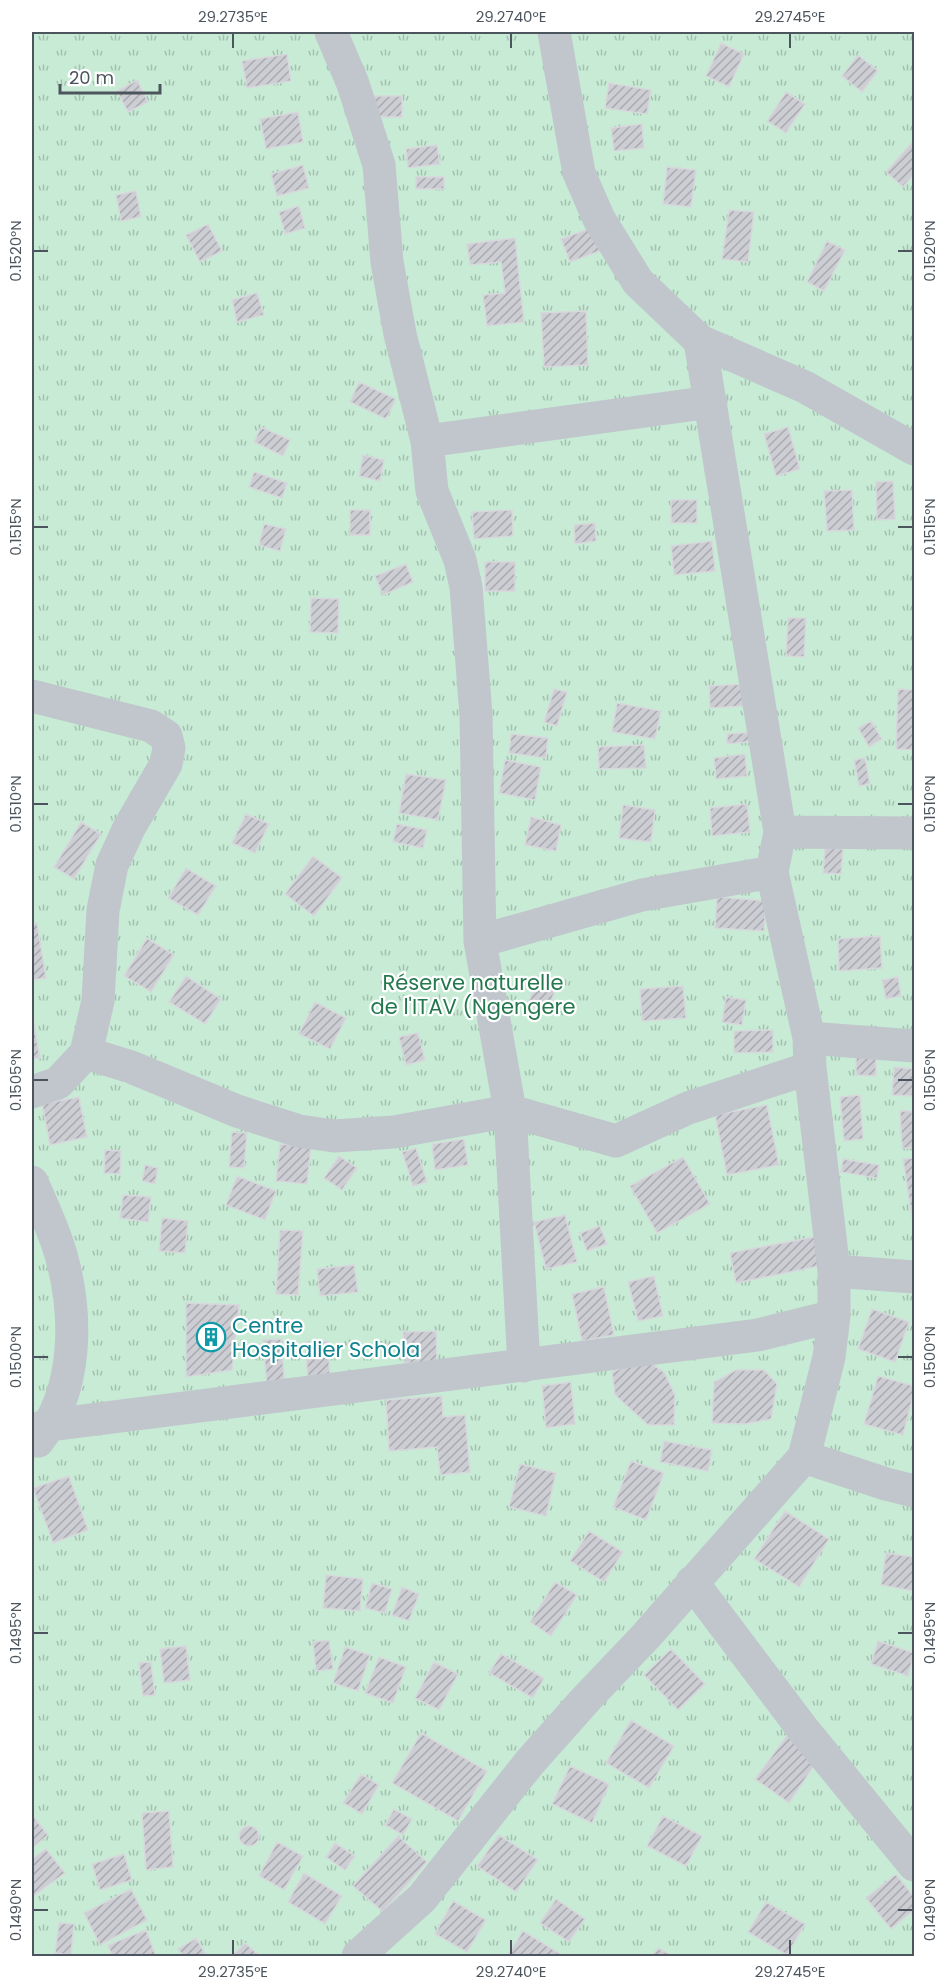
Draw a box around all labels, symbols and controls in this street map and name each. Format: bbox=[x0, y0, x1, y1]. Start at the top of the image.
text: 29.2735°E bbox=[198, 6, 268, 27]
text: 29.2740°E bbox=[476, 6, 546, 27]
text: 29.2745°E bbox=[755, 6, 825, 27]
scale bar bbox=[60, 57, 160, 95]
text: 20 m bbox=[69, 65, 114, 90]
text: 0.1520°N bbox=[5, 220, 26, 282]
text: 0.1520°N bbox=[919, 220, 940, 282]
text: 0.1515°N bbox=[5, 498, 26, 556]
text: 0.1515°N bbox=[919, 498, 940, 556]
text: 0.1510°N bbox=[5, 775, 26, 833]
text: 0.1510°N bbox=[919, 775, 940, 833]
park label: Réserve naturelle de l'ITAV (Ngengere bbox=[371, 968, 575, 1021]
text: 0.1505°N bbox=[5, 1049, 26, 1111]
text: 0.1505°N bbox=[919, 1049, 940, 1111]
place label: Centre Hospitalier Schola bbox=[232, 1311, 420, 1364]
building icon: Centre Hospitalier Schola bbox=[195, 1321, 227, 1353]
text: 0.1500°N bbox=[5, 1326, 26, 1388]
text: 0.1500°N bbox=[919, 1326, 940, 1388]
text: 0.1495°N bbox=[5, 1602, 26, 1664]
text: 0.1495°N bbox=[919, 1602, 940, 1664]
text: 0.1490°N bbox=[5, 1879, 26, 1941]
text: 0.1490°N bbox=[919, 1879, 940, 1941]
text: 29.2735°E bbox=[198, 1961, 268, 1982]
text: 29.2740°E bbox=[476, 1961, 546, 1982]
text: 29.2745°E bbox=[755, 1961, 825, 1982]

